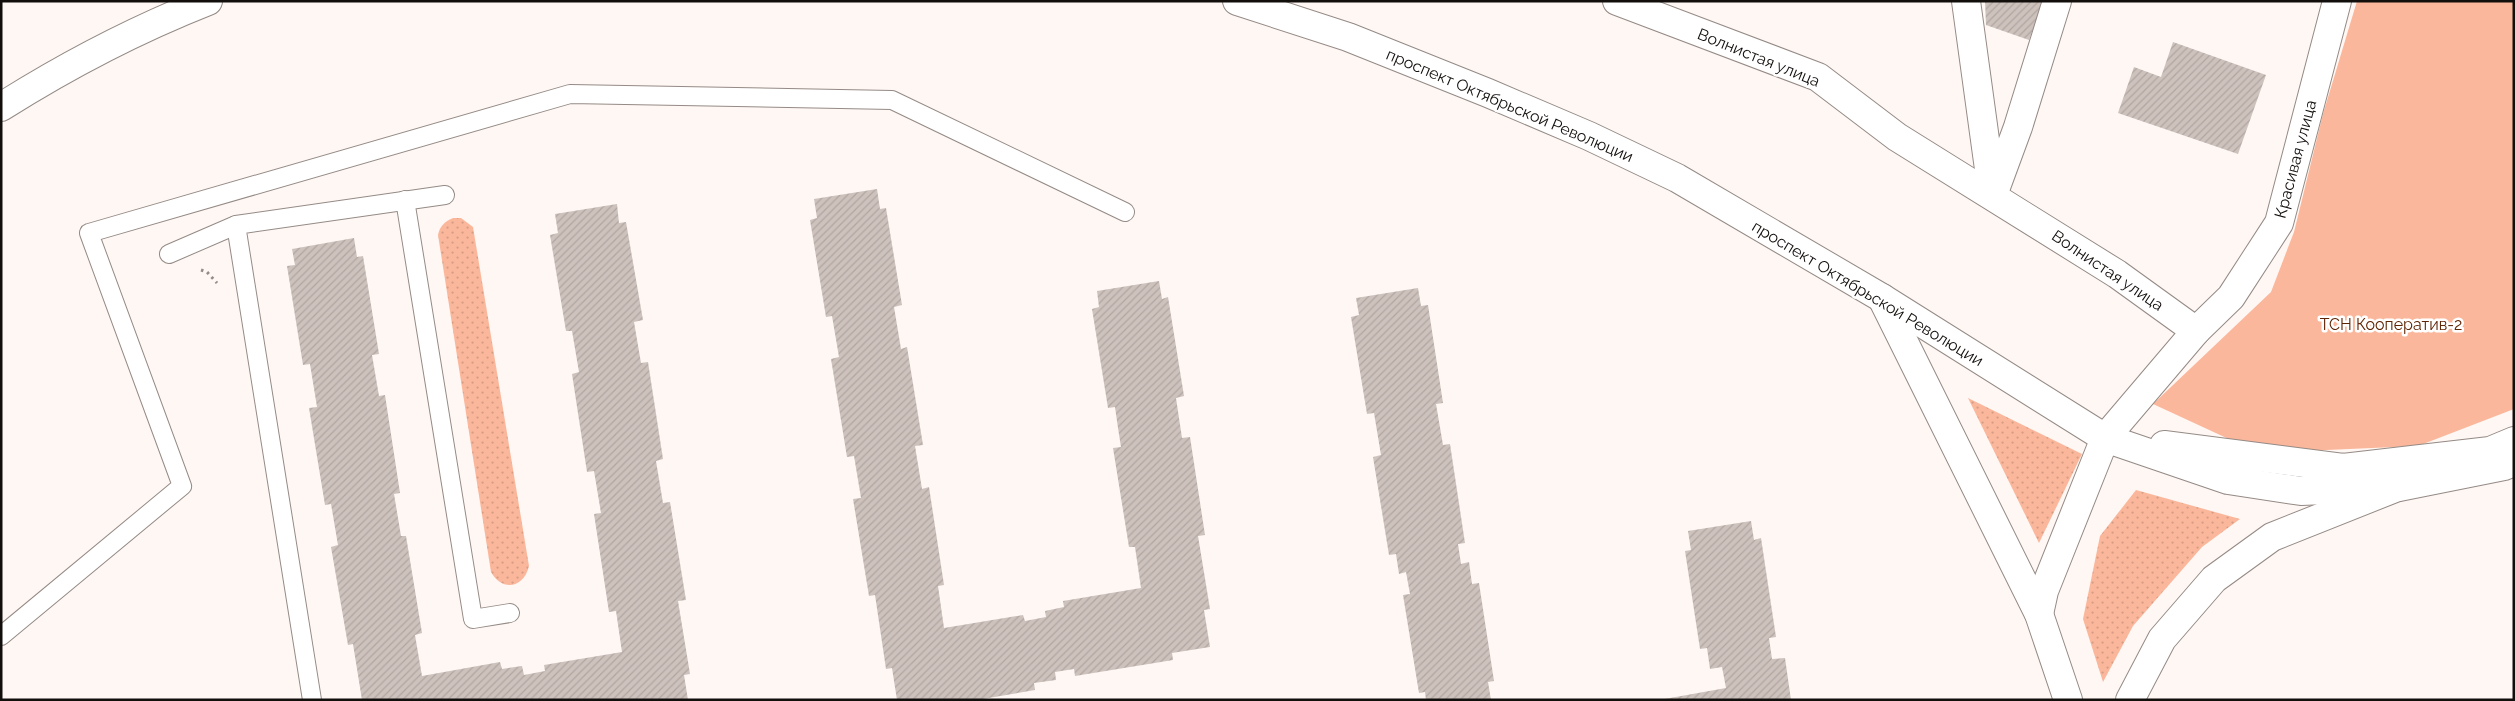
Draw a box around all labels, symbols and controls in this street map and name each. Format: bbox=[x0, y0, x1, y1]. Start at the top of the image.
street label: Волнистая улица bbox=[1695, 24, 1823, 91]
street label: проспект Октябрьской Революции bbox=[1384, 45, 1636, 166]
street label: Красивая улица bbox=[2271, 98, 2320, 220]
street label: проспект Октябрьской Революции bbox=[1749, 217, 1987, 370]
street label: Волнистая улица bbox=[2048, 226, 2167, 315]
park label: ТСН Кооператив-2 bbox=[2320, 315, 2462, 334]

